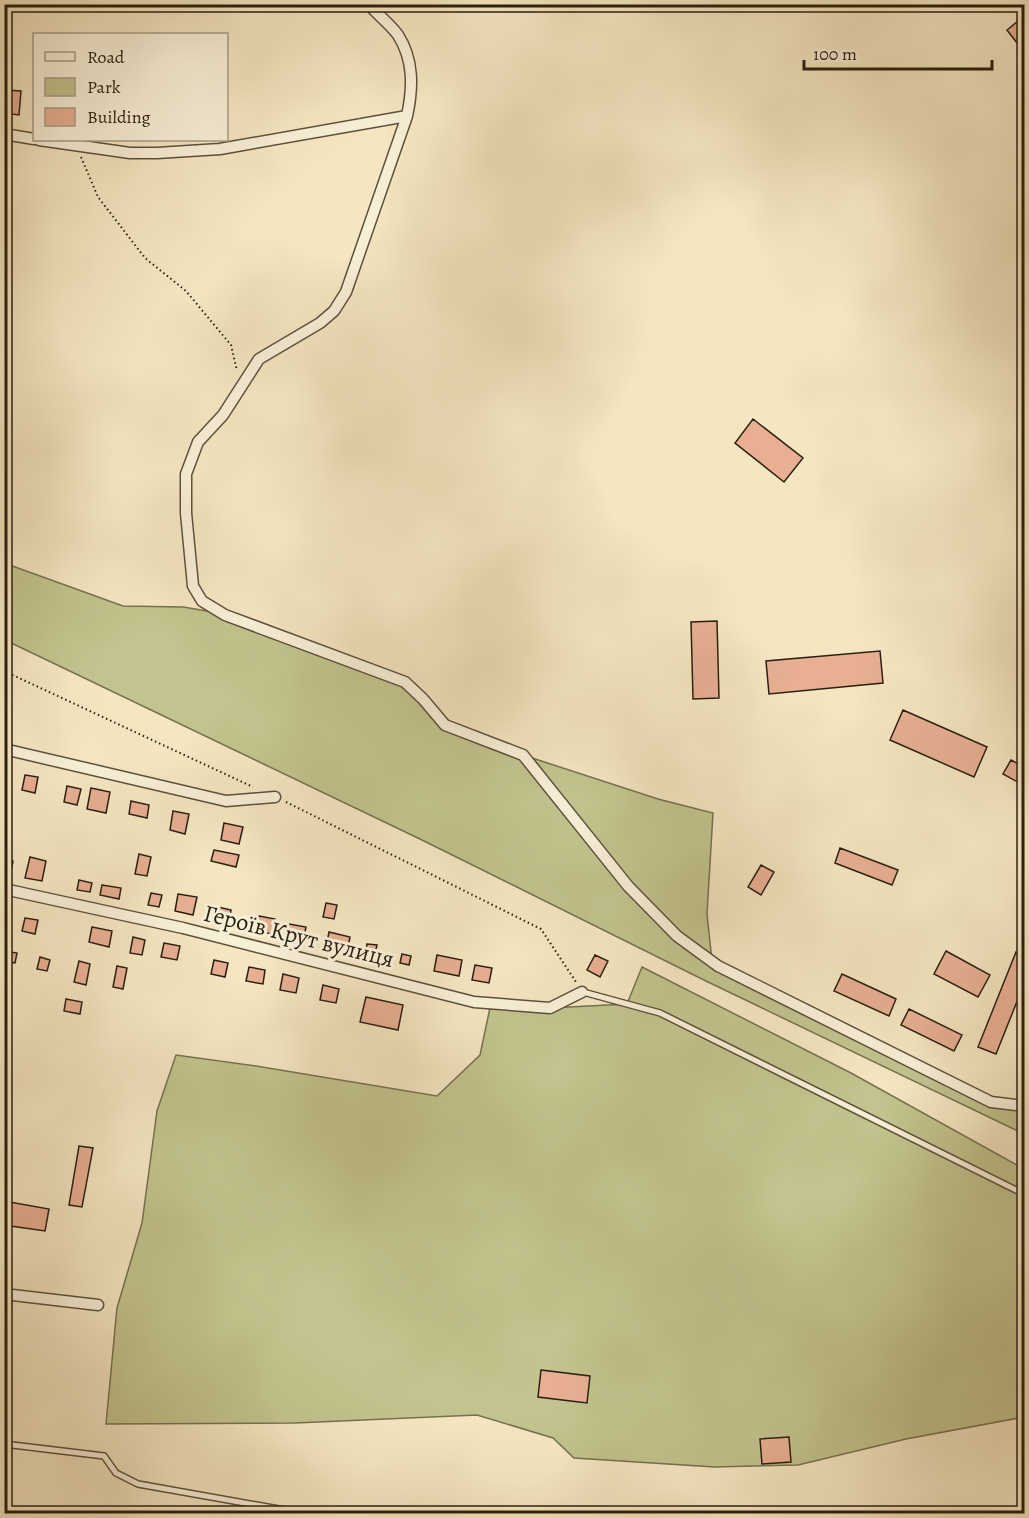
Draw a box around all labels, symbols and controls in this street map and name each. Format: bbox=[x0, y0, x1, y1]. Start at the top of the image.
legend bbox=[33, 33, 228, 141]
scale bar bbox=[804, 33, 992, 71]
text: 100 m bbox=[813, 42, 857, 66]
text: Road bbox=[87, 45, 125, 69]
text: Park bbox=[87, 75, 121, 99]
text: Building bbox=[87, 105, 151, 129]
street label: Героїв Крут вулиця bbox=[200, 897, 398, 975]

